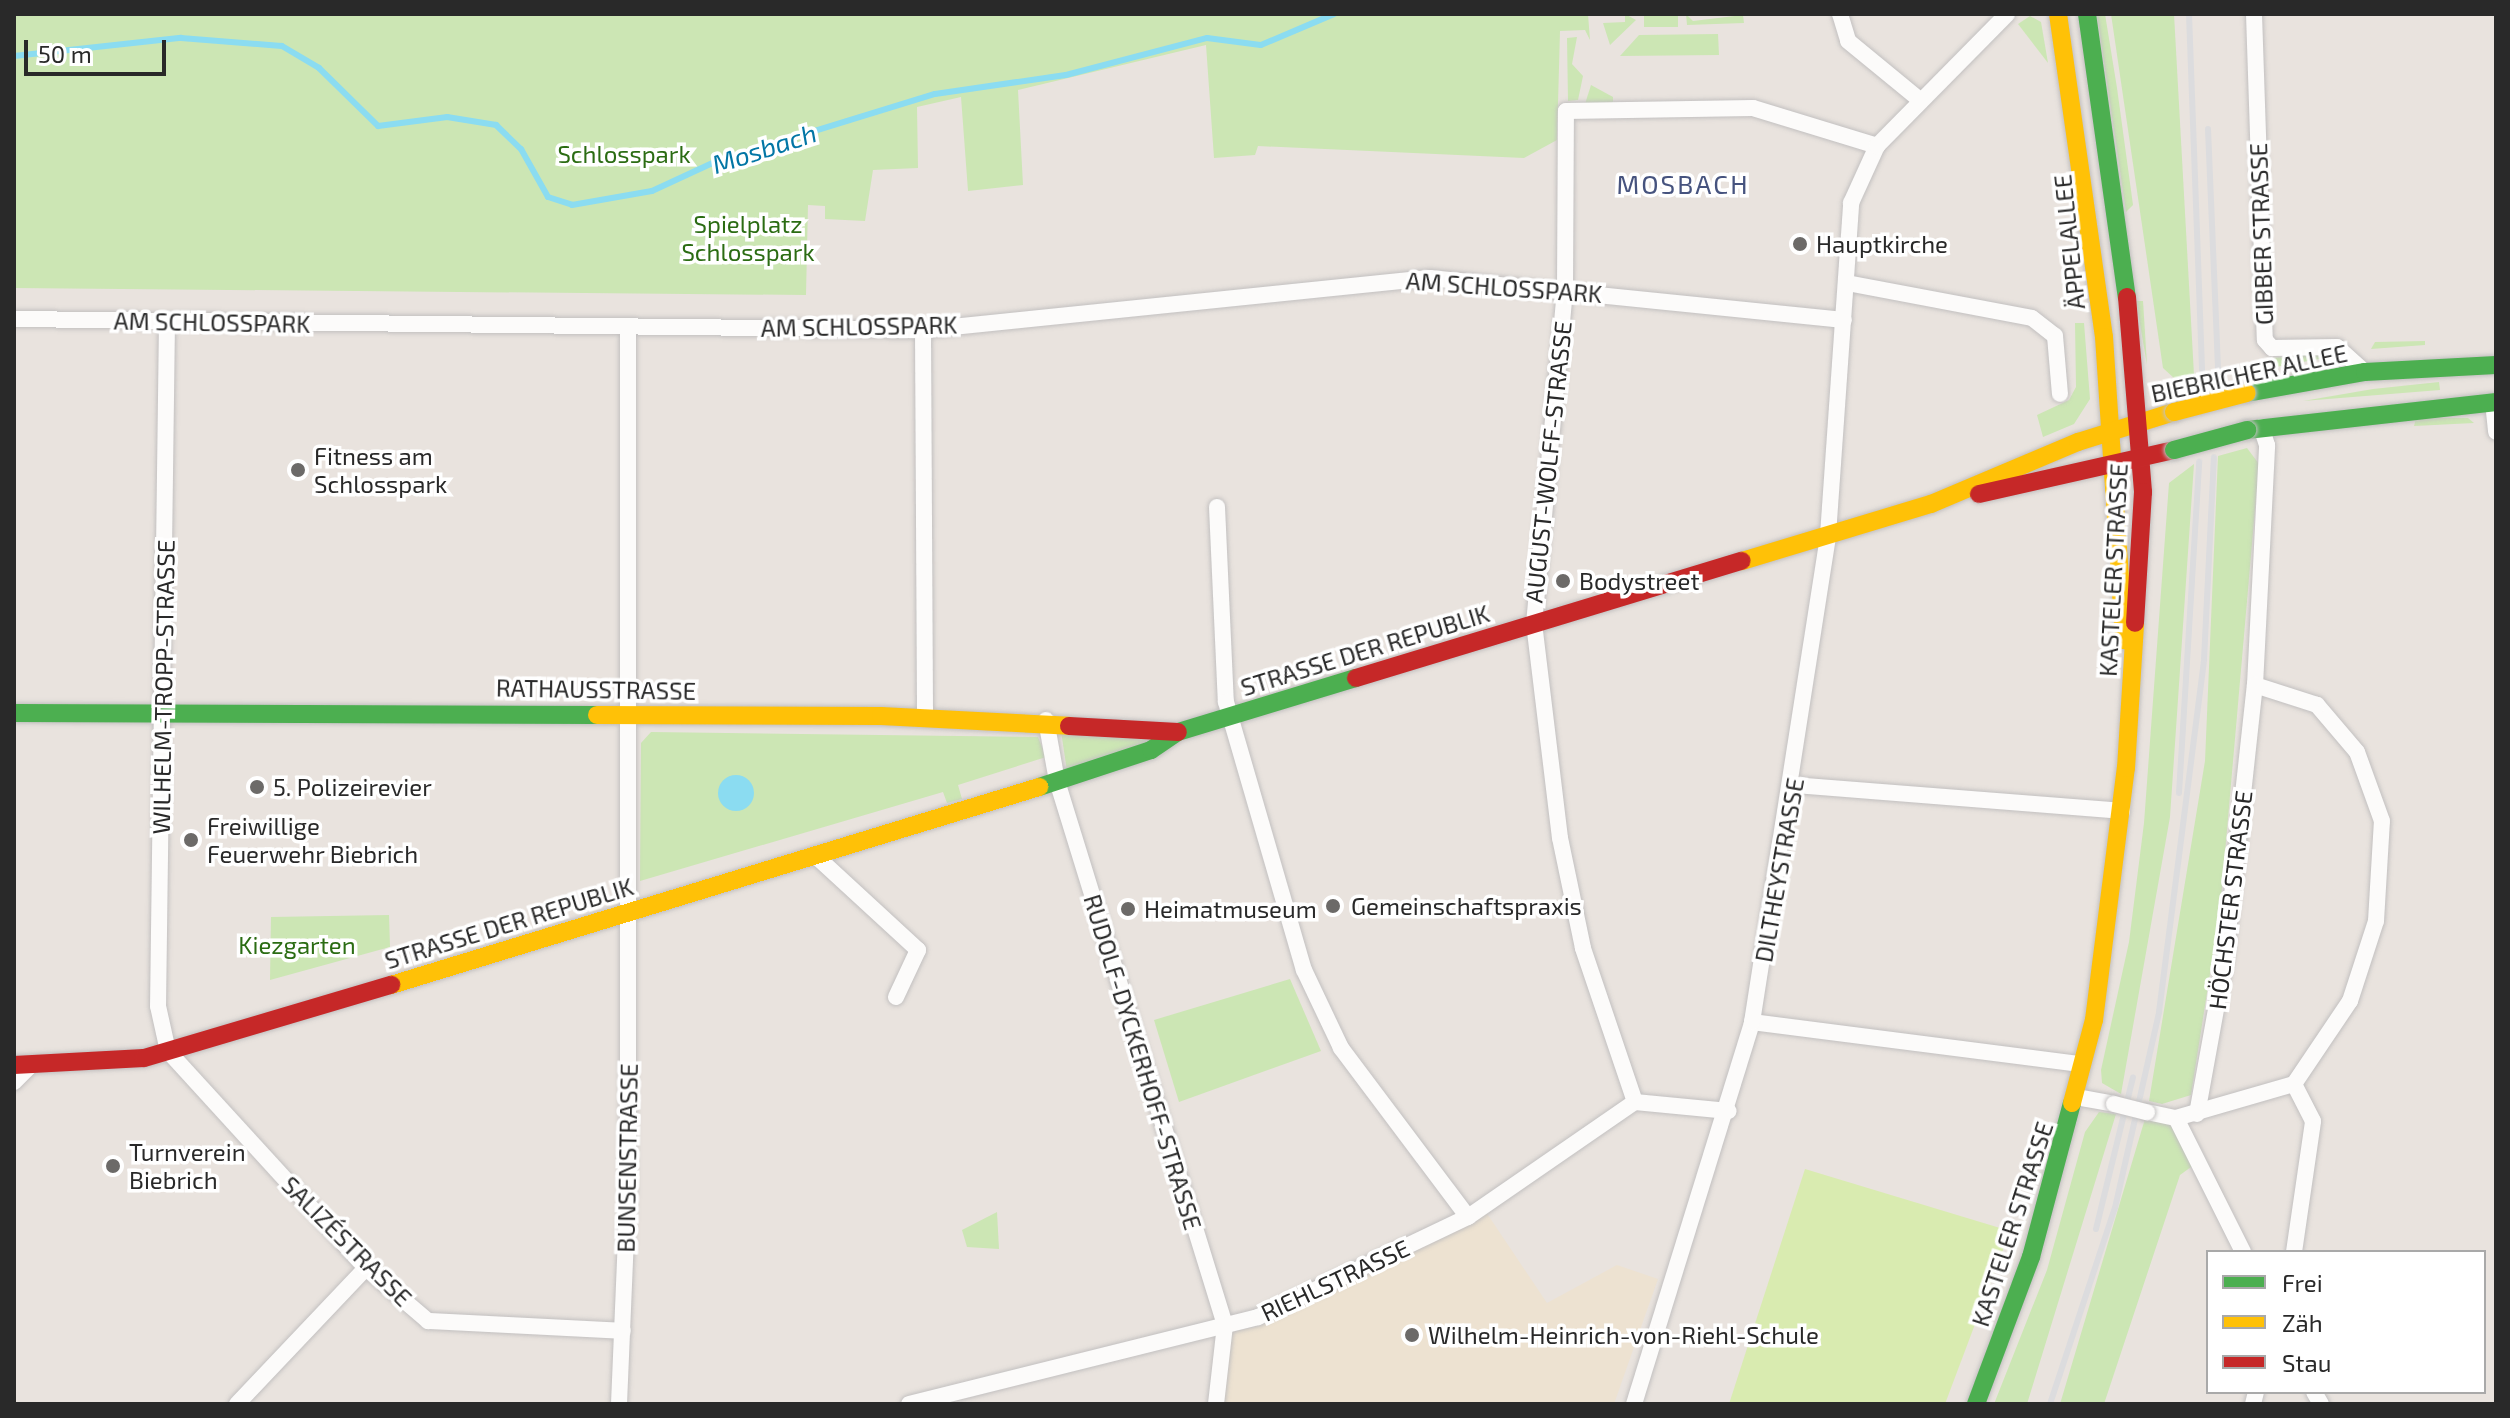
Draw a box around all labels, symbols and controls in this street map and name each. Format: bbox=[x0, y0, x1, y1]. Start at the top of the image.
scale bar bbox=[28, 24, 170, 74]
text: 50 m bbox=[38, 39, 92, 68]
water label: Mosbach bbox=[708, 116, 820, 180]
park label: Schlosspark bbox=[557, 140, 691, 168]
street label: GIBBER STRASSE bbox=[2243, 142, 2279, 326]
district label: MOSBACH bbox=[1616, 168, 1750, 200]
street label: ÄPPELALLEE bbox=[2048, 173, 2090, 311]
park label: Spielplatz Schlosspark bbox=[681, 210, 815, 266]
place label: Hauptkirche bbox=[1816, 230, 1948, 258]
marker: Hauptkirche bbox=[1791, 235, 1809, 253]
street label: AM SCHLOSSPARK bbox=[1405, 266, 1603, 308]
street label: AM SCHLOSSPARK bbox=[113, 306, 311, 338]
street label: AM SCHLOSSPARK bbox=[760, 310, 958, 342]
street label: AUGUST-WOLFF-STRASSE bbox=[1519, 320, 1577, 604]
street label: BIEBRICHER ALLEE bbox=[2148, 338, 2350, 408]
place label: Fitness am Schlosspark bbox=[314, 442, 447, 498]
marker: Fitness am Schlosspark bbox=[289, 461, 307, 479]
street label: KASTELER STRASSE bbox=[2093, 463, 2133, 677]
street label: WILHELM-TROPP-STRASSE bbox=[146, 539, 180, 835]
place label: Bodystreet bbox=[1579, 567, 1700, 595]
marker: Bodystreet bbox=[1554, 572, 1572, 590]
street label: STRASSE DER REPUBLIK bbox=[1237, 598, 1493, 702]
street label: RATHAUSSTRASSE bbox=[496, 673, 696, 705]
place label: 5. Polizeirevier bbox=[273, 773, 432, 801]
street label: DILTHEYSTRASSE bbox=[1749, 776, 1809, 964]
marker: 5. Polizeirevier bbox=[248, 778, 266, 796]
street label: HÖCHSTER STRASSE bbox=[2202, 789, 2258, 1011]
place label: Freiwillige Feuerwehr Biebrich bbox=[207, 812, 419, 868]
marker: Freiwillige Feuerwehr Biebrich bbox=[182, 831, 200, 849]
street label: STRASSE DER REPUBLIK bbox=[381, 871, 637, 975]
street label: RUDOLF-DYCKERHOFF-STRASSE bbox=[1078, 891, 1208, 1233]
place label: Gemeinschaftspraxis bbox=[1351, 892, 1582, 920]
place label: Heimatmuseum bbox=[1144, 895, 1317, 923]
marker: Gemeinschaftspraxis bbox=[1322, 895, 1344, 917]
marker: Heimatmuseum bbox=[1119, 900, 1137, 918]
park label: Kiezgarten bbox=[238, 931, 356, 959]
street label: BUNSENSTRASSE bbox=[611, 1063, 643, 1253]
street label: KASTELER STRASSE bbox=[1965, 1118, 2059, 1330]
place label: Turnverein Biebrich bbox=[129, 1138, 246, 1194]
marker: Turnverein Biebrich bbox=[104, 1157, 122, 1175]
street label: SALIZÉSTRASSE bbox=[276, 1170, 418, 1312]
street label: RIEHLSTRASSE bbox=[1256, 1233, 1414, 1327]
legend bbox=[2206, 1250, 2486, 1394]
text: Frei bbox=[2282, 1268, 2323, 1297]
text: Zäh bbox=[2282, 1308, 2323, 1337]
place label: Wilhelm-Heinrich-von-Riehl-Schule bbox=[1428, 1321, 1819, 1349]
marker: Wilhelm-Heinrich-von-Riehl-Schule bbox=[1403, 1326, 1421, 1344]
text: Stau bbox=[2282, 1348, 2331, 1377]

